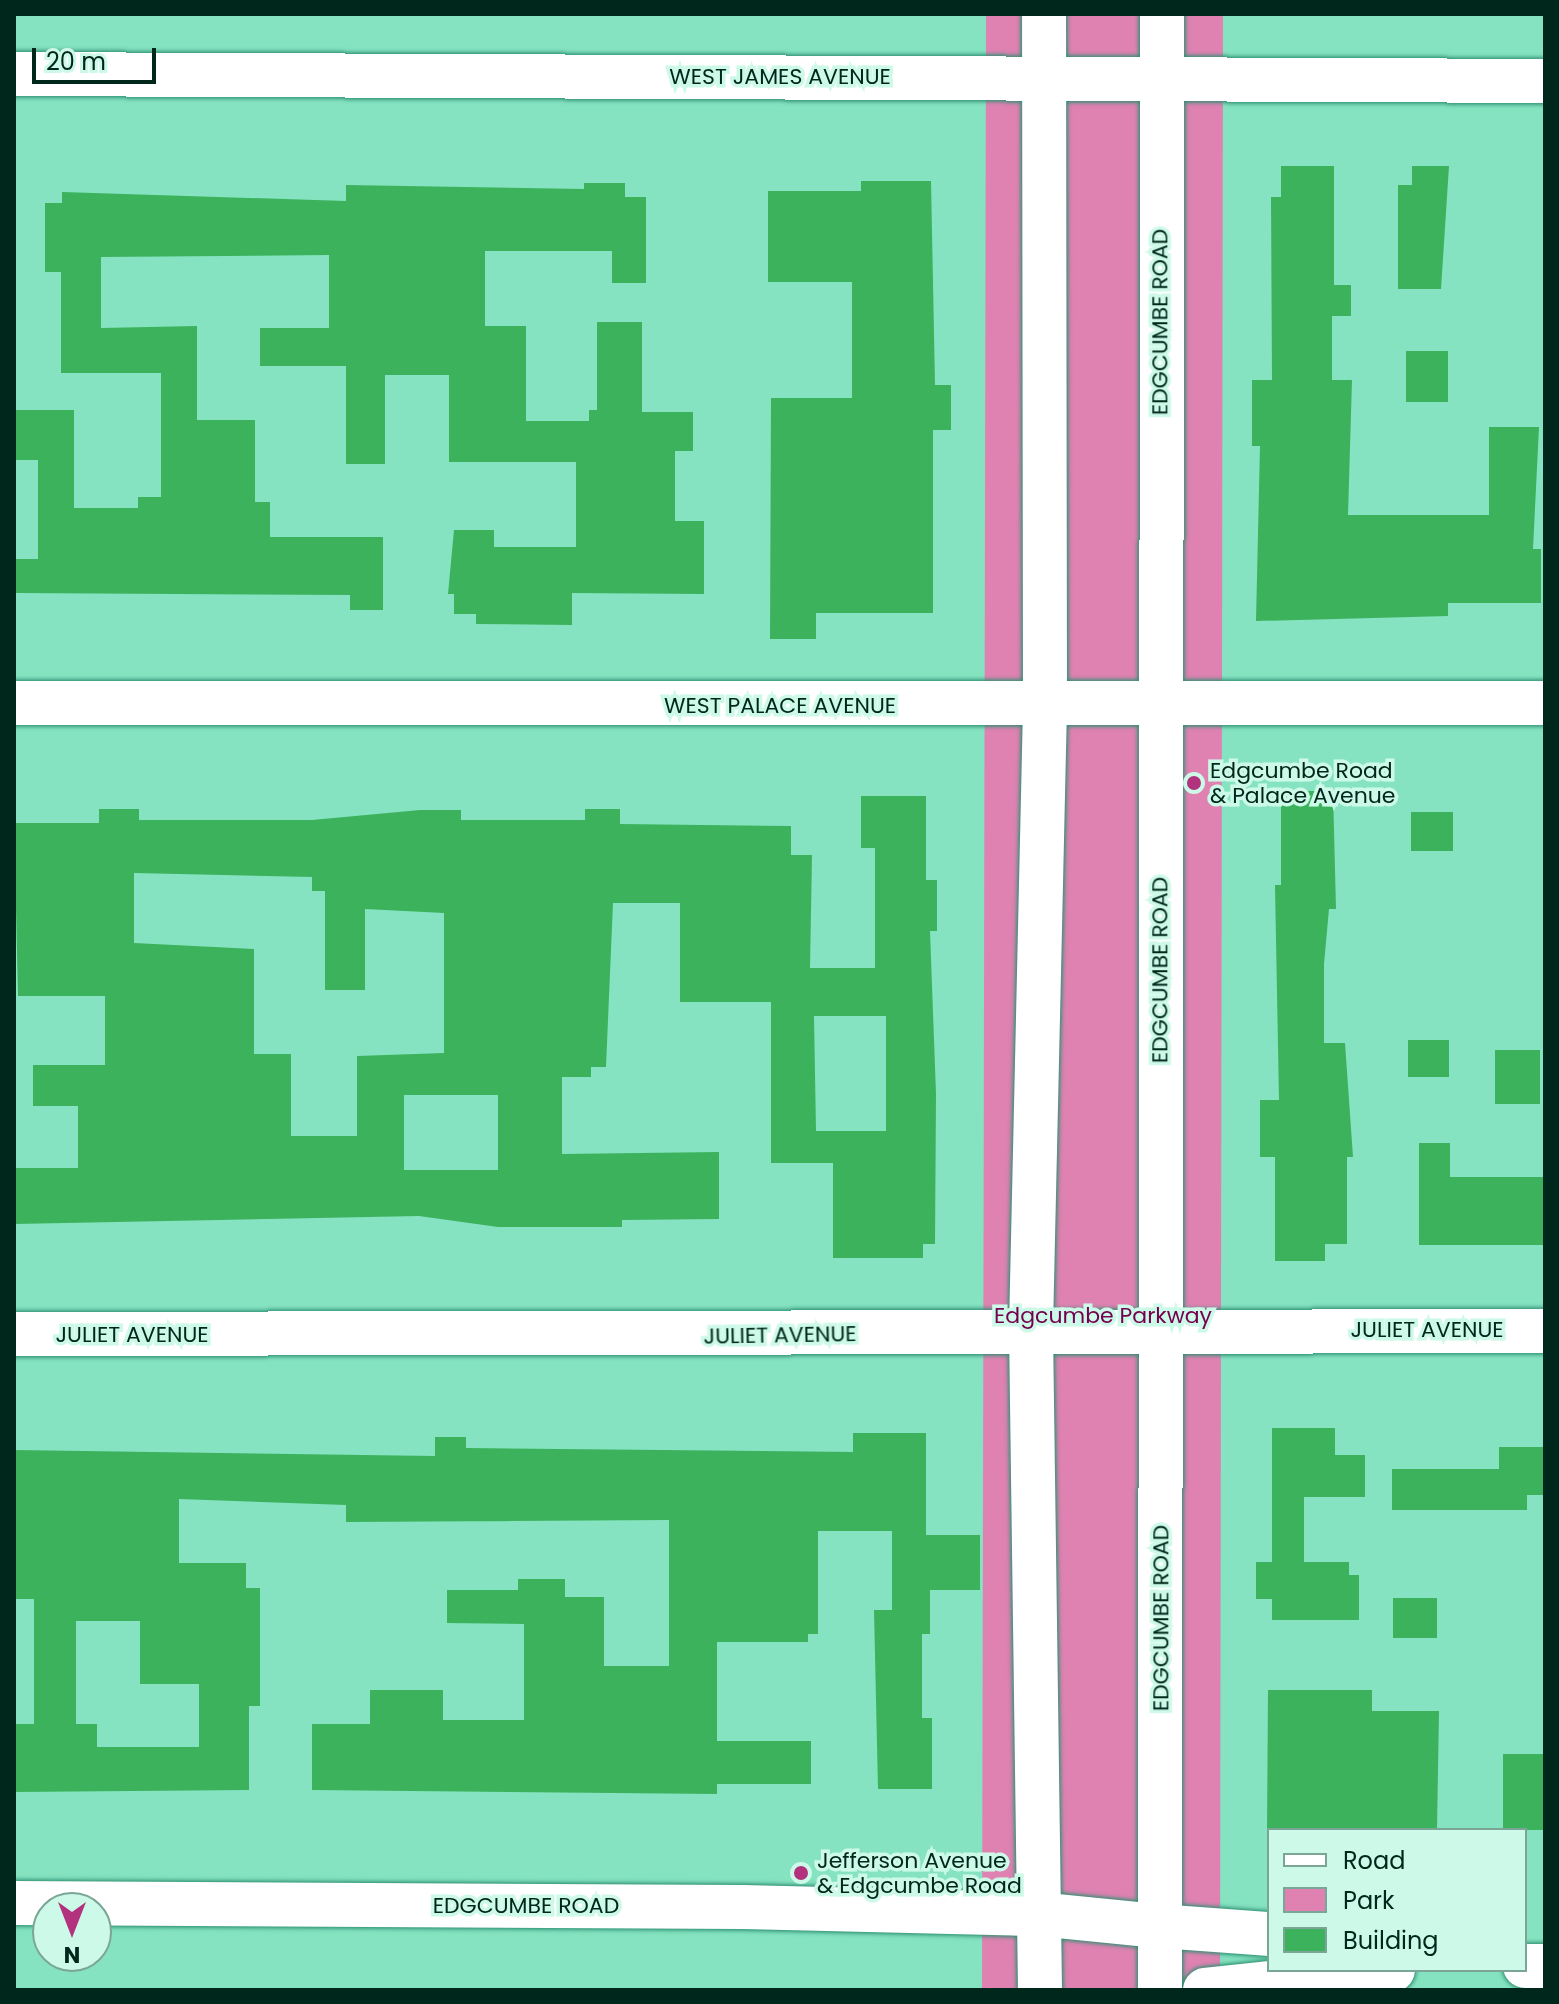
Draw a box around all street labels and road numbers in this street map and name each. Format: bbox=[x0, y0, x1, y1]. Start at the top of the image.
street label: WEST JAMES AVENUE bbox=[669, 64, 891, 90]
street label: EDGCUMBE ROAD bbox=[1147, 229, 1173, 415]
street label: WEST PALACE AVENUE bbox=[664, 693, 896, 719]
street label: EDGCUMBE ROAD bbox=[1147, 877, 1173, 1063]
street label: JULIET AVENUE bbox=[1350, 1317, 1504, 1343]
street label: JULIET AVENUE bbox=[703, 1320, 857, 1350]
street label: JULIET AVENUE bbox=[55, 1322, 209, 1348]
street label: EDGCUMBE ROAD bbox=[1148, 1525, 1174, 1711]
street label: EDGCUMBE ROAD bbox=[433, 1893, 619, 1919]

